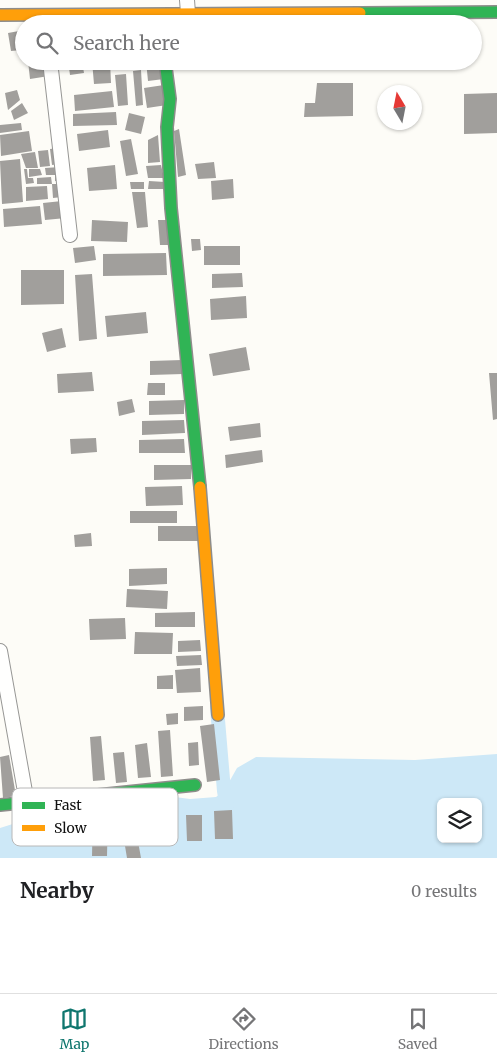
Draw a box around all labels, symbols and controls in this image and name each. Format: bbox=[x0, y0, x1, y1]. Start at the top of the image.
search box bbox=[15, 15, 482, 70]
icon: search bbox=[33, 29, 61, 57]
text: Search here bbox=[73, 31, 180, 55]
north arrow bbox=[377, 85, 422, 130]
legend bbox=[12, 788, 178, 846]
text: Fast bbox=[54, 796, 82, 814]
map controls bbox=[437, 798, 482, 843]
button: layers bbox=[437, 798, 482, 843]
text: Slow bbox=[54, 819, 87, 837]
text: Nearby bbox=[20, 877, 94, 904]
text: 0 results bbox=[411, 881, 477, 901]
tab: Map bbox=[60, 1005, 89, 1053]
tab: Directions bbox=[209, 1005, 279, 1053]
tab: Saved bbox=[398, 1005, 437, 1053]

